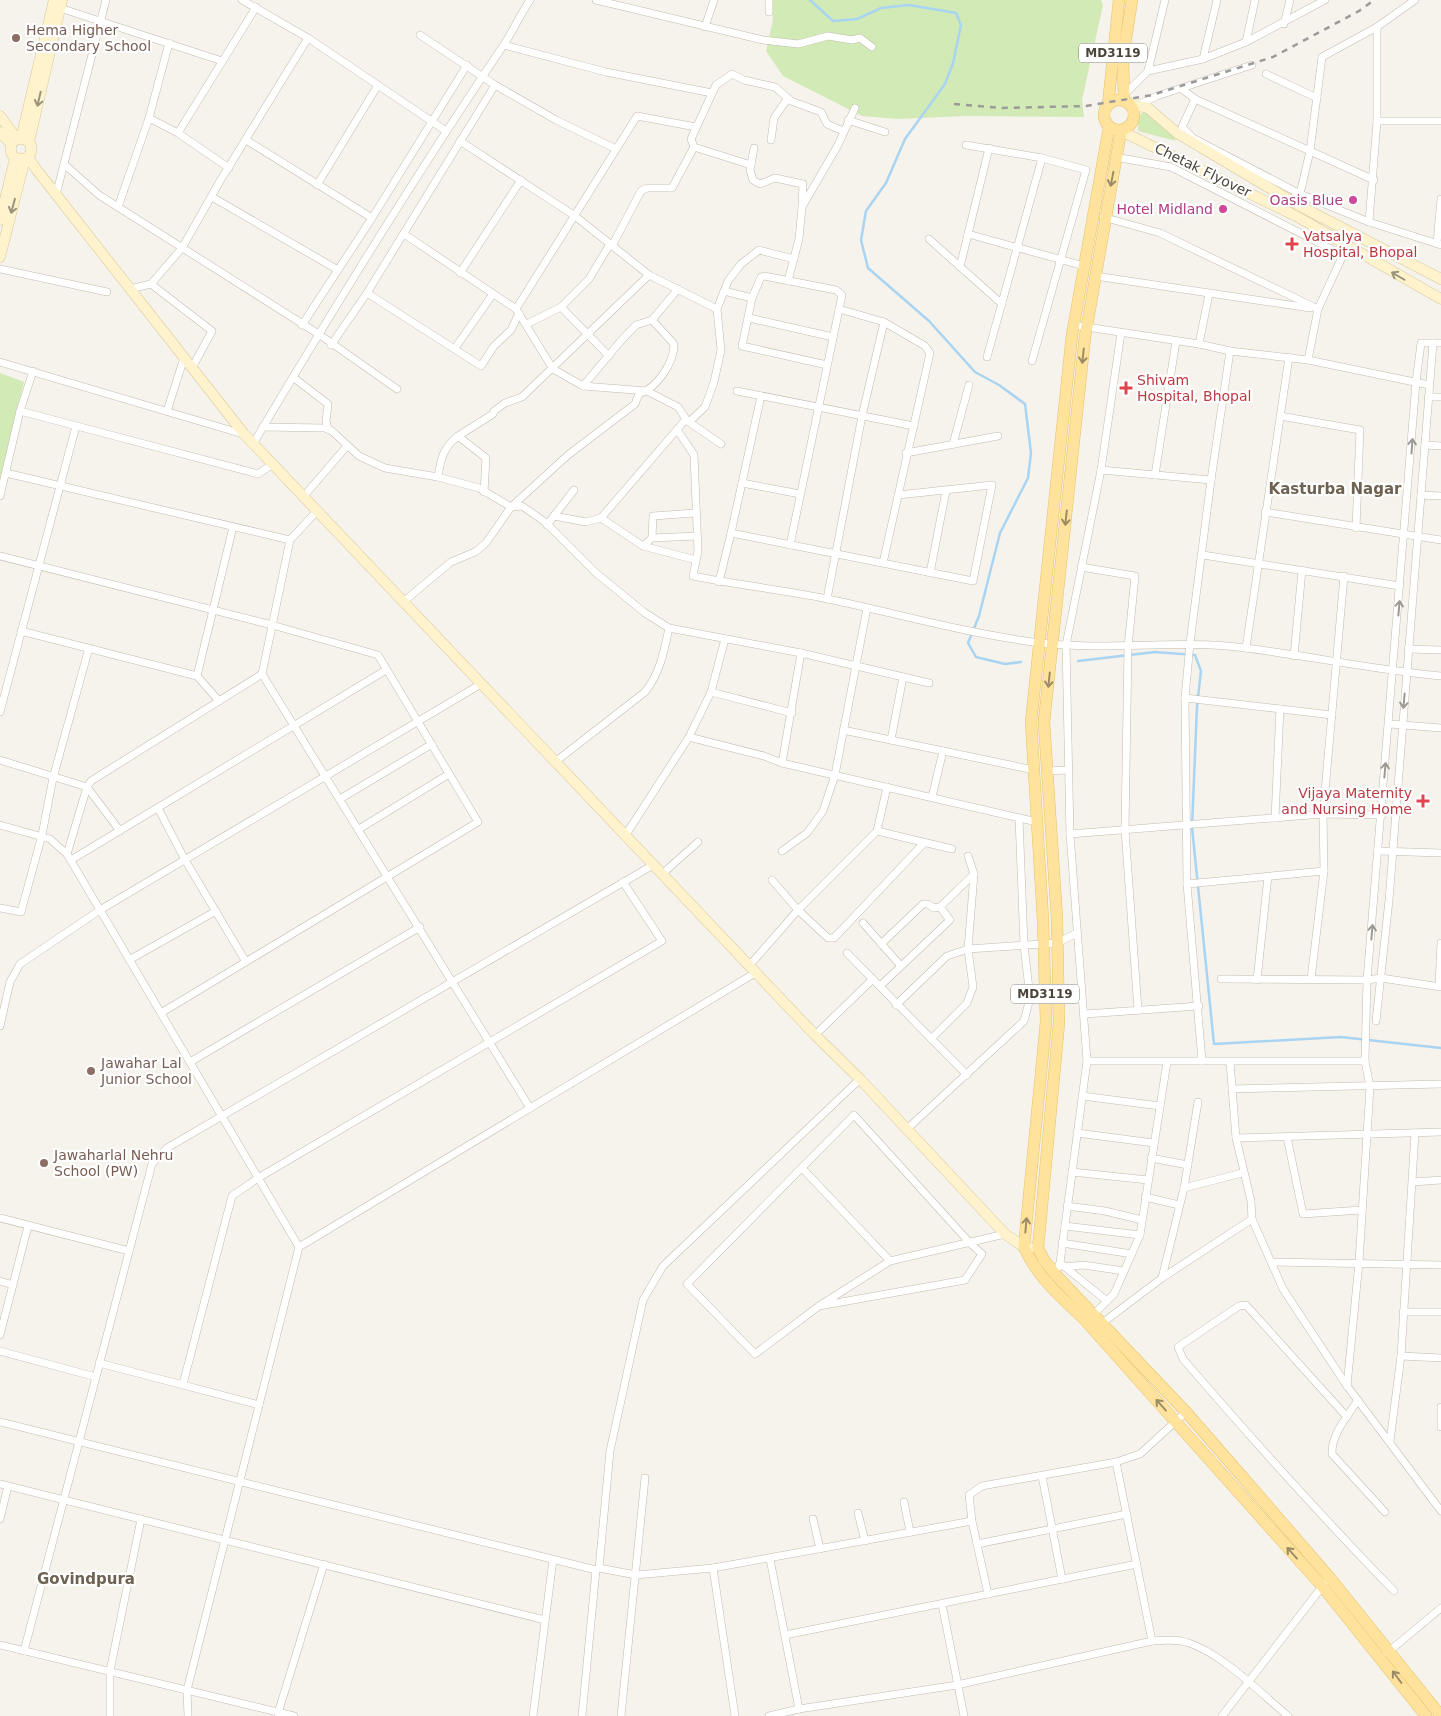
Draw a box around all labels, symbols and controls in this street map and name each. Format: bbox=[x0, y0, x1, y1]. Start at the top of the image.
place label: Hema Higher Secondary School bbox=[26, 22, 151, 54]
marker: Hema Higher Secondary School bbox=[10, 32, 22, 44]
road number: MD3119 bbox=[1079, 44, 1147, 62]
one-way arrow bbox=[34, 90, 43, 106]
street label: Chetak Flyover bbox=[1152, 140, 1254, 200]
one-way arrow bbox=[1107, 171, 1117, 187]
place label: Oasis Blue bbox=[1269, 192, 1343, 208]
marker: Oasis Blue bbox=[1347, 194, 1359, 206]
one-way arrow bbox=[8, 198, 17, 214]
place label: Hotel Midland bbox=[1116, 201, 1213, 217]
marker: Hotel Midland bbox=[1217, 203, 1229, 215]
place label: Vatsalya Hospital, Bhopal bbox=[1303, 228, 1417, 260]
marker: Vatsalya Hospital, Bhopal bbox=[1285, 237, 1299, 251]
one-way arrow bbox=[1392, 270, 1406, 280]
one-way arrow bbox=[1078, 348, 1087, 364]
place label: Shivam Hospital, Bhopal bbox=[1137, 372, 1251, 404]
marker: Shivam Hospital, Bhopal bbox=[1119, 381, 1133, 395]
one-way arrow bbox=[1407, 438, 1416, 454]
district label: Kasturba Nagar bbox=[1269, 480, 1402, 498]
one-way arrow bbox=[1061, 510, 1071, 526]
one-way arrow bbox=[1394, 600, 1403, 616]
one-way arrow bbox=[1044, 671, 1054, 687]
one-way arrow bbox=[1399, 693, 1408, 709]
one-way arrow bbox=[1381, 762, 1390, 778]
place label: Vijaya Maternity and Nursing Home bbox=[1281, 785, 1412, 817]
marker: Vijaya Maternity and Nursing Home bbox=[1416, 794, 1430, 808]
one-way arrow bbox=[1367, 924, 1377, 940]
road number: MD3119 bbox=[1011, 984, 1079, 1004]
place label: Jawahar Lal Junior School bbox=[100, 1055, 192, 1087]
marker: Jawahar Lal Junior School bbox=[85, 1065, 97, 1077]
place label: Jawaharlal Nehru School (PW) bbox=[53, 1147, 173, 1179]
marker: Jawaharlal Nehru School (PW) bbox=[38, 1157, 50, 1169]
one-way arrow bbox=[1021, 1217, 1030, 1233]
one-way arrow bbox=[1155, 1399, 1167, 1412]
one-way arrow bbox=[1287, 1546, 1298, 1559]
district label: Govindpura bbox=[37, 1570, 135, 1588]
one-way arrow bbox=[1392, 1670, 1402, 1684]

